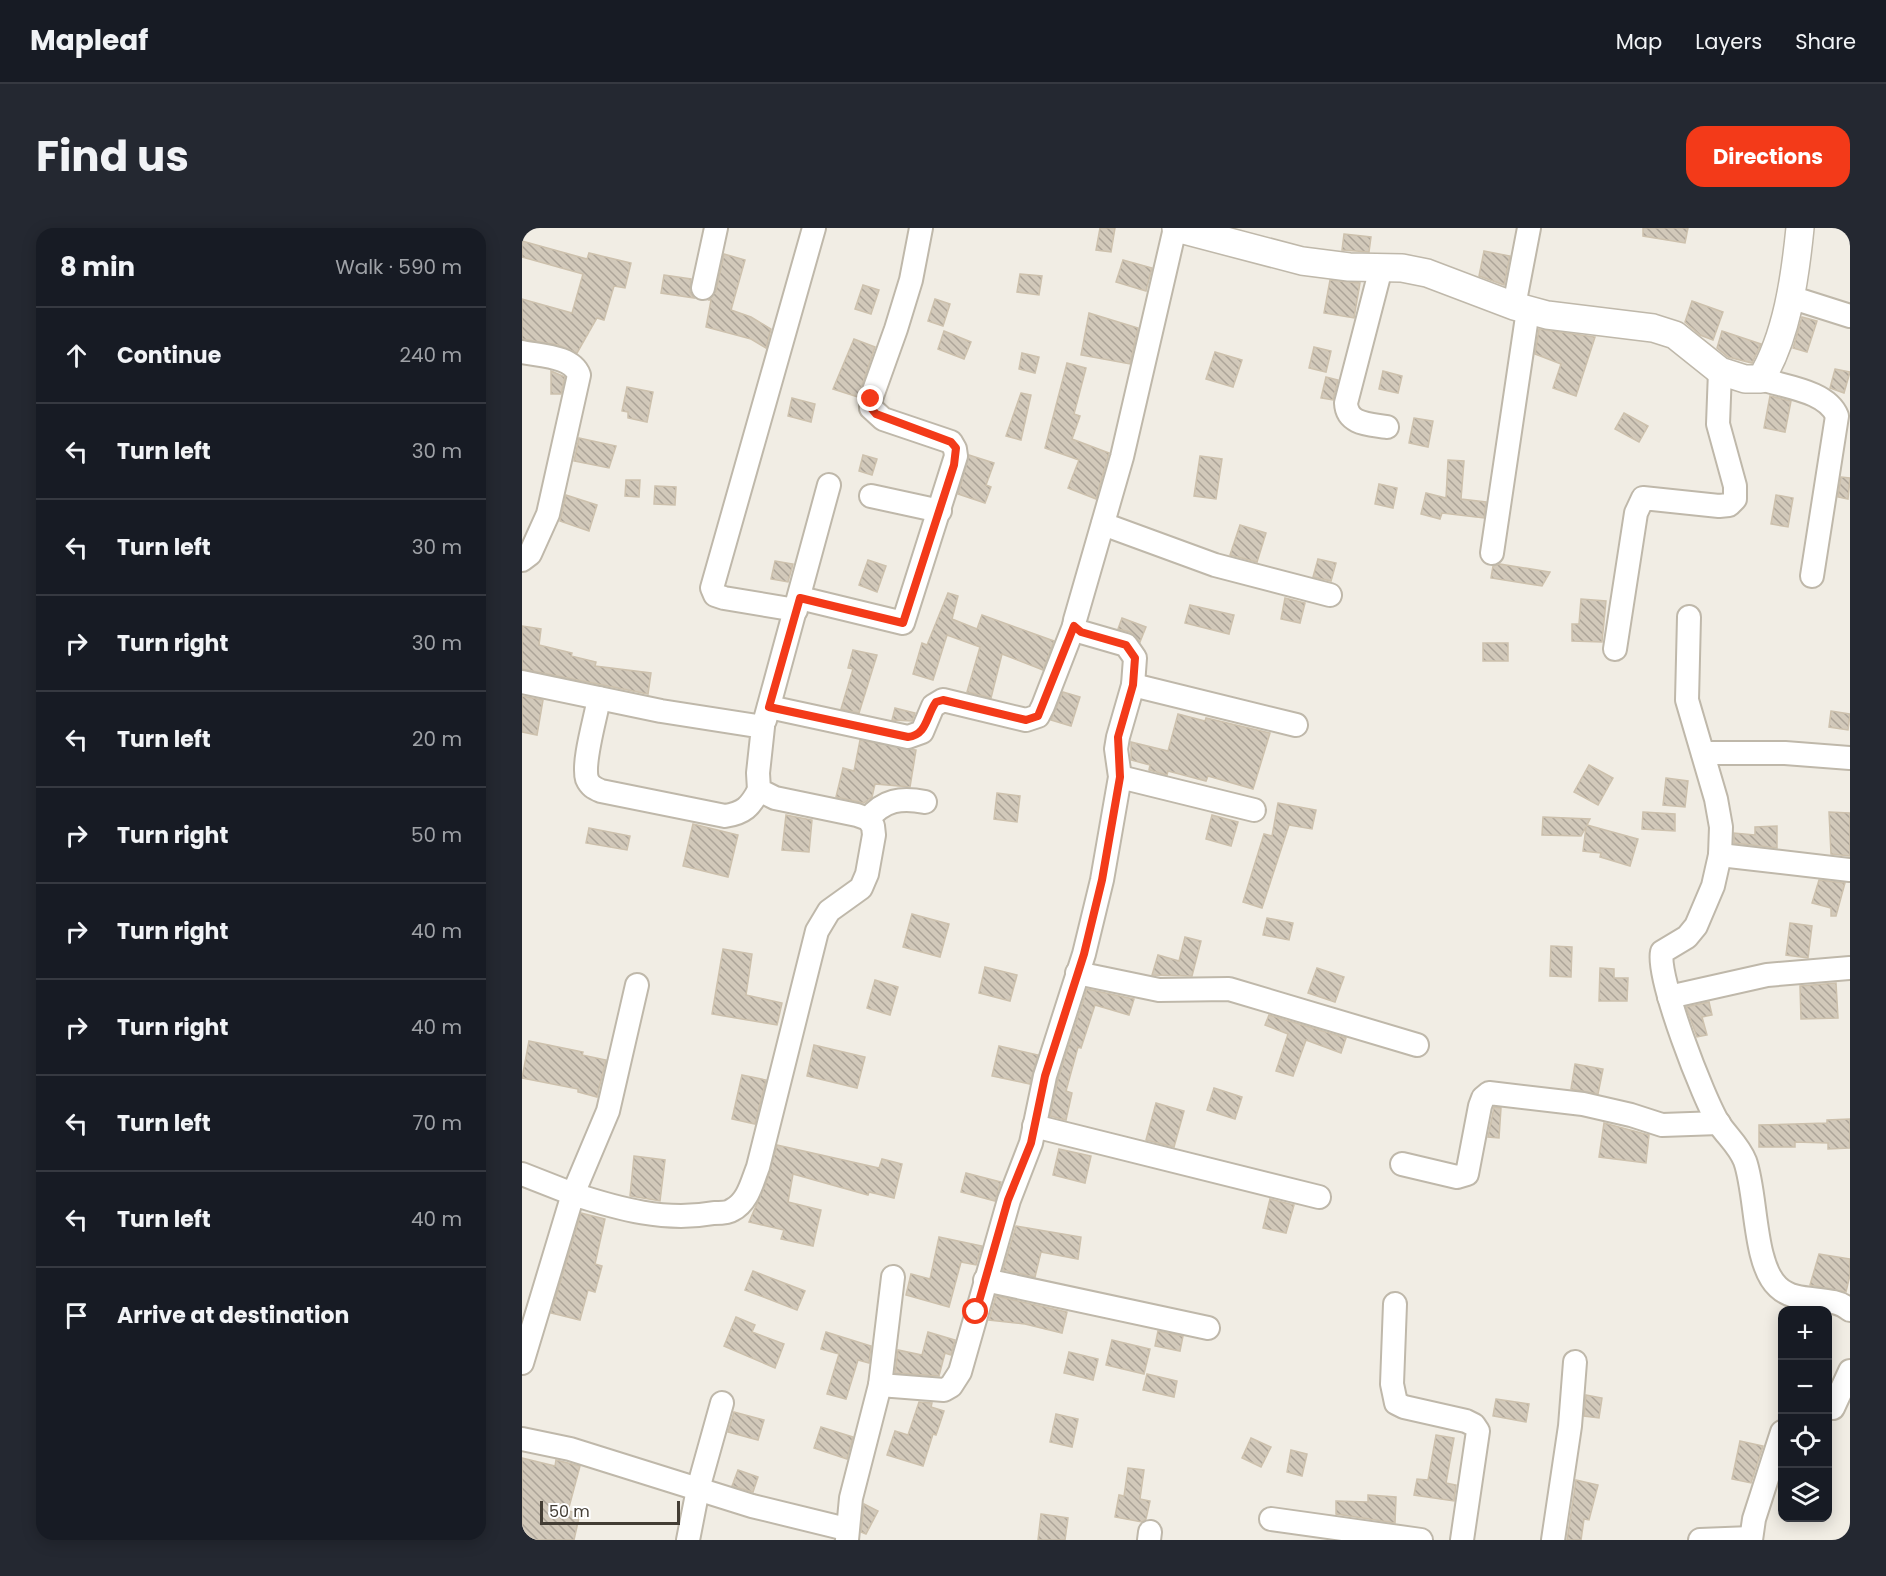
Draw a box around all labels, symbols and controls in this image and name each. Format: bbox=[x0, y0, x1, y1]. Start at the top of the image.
text: Mapleaf bbox=[30, 21, 148, 60]
text: Map bbox=[1616, 27, 1662, 56]
text: Layers bbox=[1695, 27, 1762, 56]
text: Share bbox=[1795, 27, 1856, 56]
button: Directions bbox=[1686, 126, 1850, 187]
text: Find us bbox=[36, 127, 189, 186]
text: 8 min bbox=[60, 249, 135, 285]
text: Walk · 590 m bbox=[335, 253, 462, 281]
icon: ahead bbox=[60, 339, 93, 372]
text: Continue bbox=[117, 340, 221, 371]
text: 240 m bbox=[399, 341, 462, 369]
route end bbox=[857, 385, 883, 411]
icon: left bbox=[60, 435, 93, 468]
text: Turn left bbox=[117, 436, 211, 467]
text: 30 m bbox=[412, 437, 462, 465]
icon: left bbox=[60, 531, 93, 564]
text: Turn left bbox=[117, 532, 211, 563]
text: 30 m bbox=[412, 533, 462, 561]
icon: right bbox=[60, 627, 93, 660]
text: Turn right bbox=[117, 628, 228, 659]
text: 30 m bbox=[412, 629, 462, 657]
icon: left bbox=[60, 723, 93, 756]
text: Turn left bbox=[117, 724, 211, 755]
text: 20 m bbox=[412, 725, 462, 753]
icon: right bbox=[60, 819, 93, 852]
text: Turn right bbox=[117, 820, 228, 851]
text: 50 m bbox=[411, 821, 462, 849]
icon: right bbox=[60, 915, 93, 948]
text: Turn right bbox=[117, 916, 228, 947]
text: 40 m bbox=[411, 917, 462, 945]
icon: right bbox=[60, 1011, 93, 1044]
text: Turn right bbox=[117, 1012, 228, 1043]
text: 40 m bbox=[411, 1013, 462, 1041]
icon: left bbox=[60, 1107, 93, 1140]
text: Turn left bbox=[117, 1108, 211, 1139]
text: 70 m bbox=[413, 1109, 462, 1137]
icon: left bbox=[60, 1203, 93, 1236]
text: Turn left bbox=[117, 1204, 211, 1235]
text: 40 m bbox=[411, 1205, 462, 1233]
route start bbox=[962, 1298, 988, 1324]
icon: arrive bbox=[60, 1299, 93, 1332]
text: Arrive at destination bbox=[117, 1300, 349, 1331]
map controls bbox=[1778, 1306, 1832, 1522]
button: + bbox=[1778, 1306, 1832, 1360]
button: − bbox=[1778, 1360, 1832, 1414]
button: locate bbox=[1778, 1414, 1832, 1468]
button: layers bbox=[1778, 1468, 1832, 1522]
scale bar bbox=[540, 1498, 680, 1526]
text: 50 m bbox=[549, 1500, 590, 1523]

